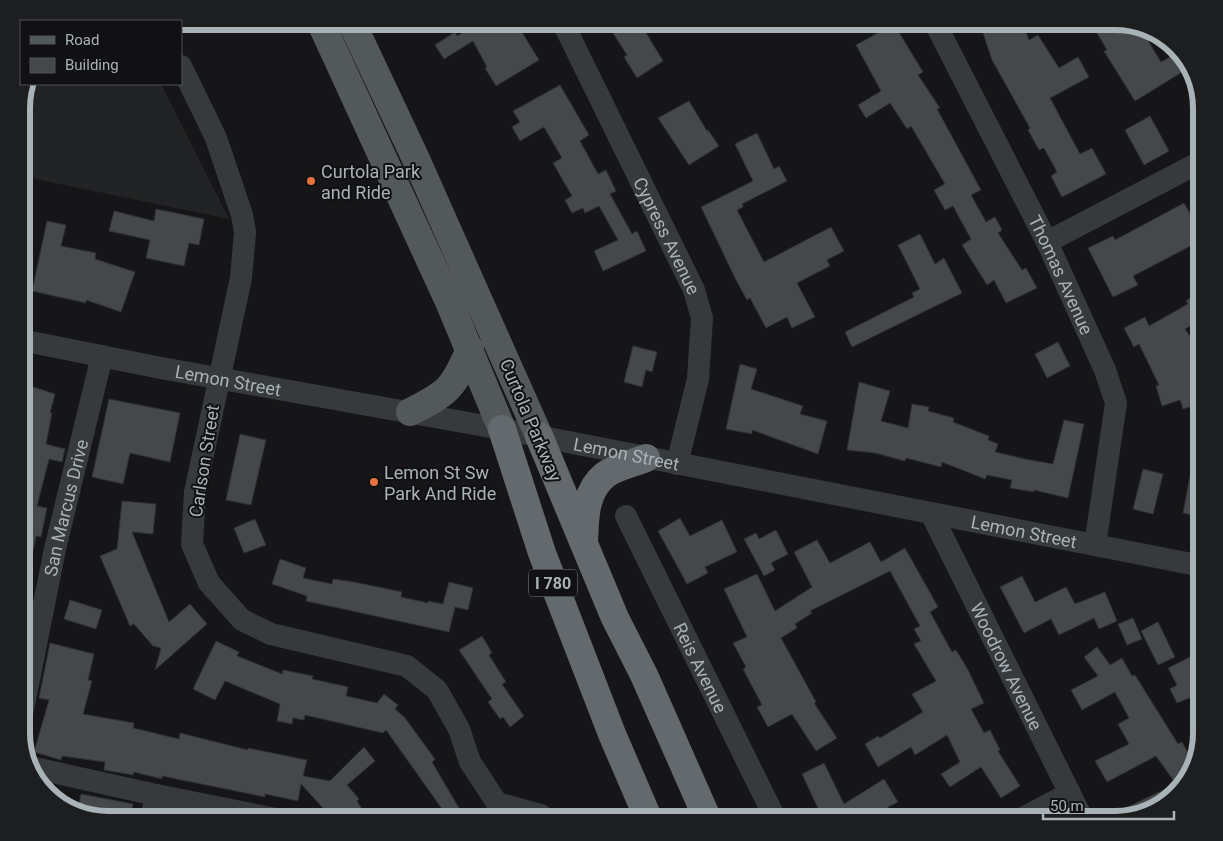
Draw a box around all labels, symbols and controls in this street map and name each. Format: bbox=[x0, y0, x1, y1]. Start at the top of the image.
legend bbox=[20, 20, 182, 85]
text: Road bbox=[65, 31, 99, 49]
text: Building bbox=[65, 56, 119, 74]
place label: Curtola Park and Ride bbox=[321, 161, 421, 203]
street label: Cypress Avenue bbox=[630, 174, 705, 298]
marker: Curtola Park and Ride bbox=[305, 175, 317, 187]
street label: Thomas Avenue bbox=[1025, 212, 1098, 338]
street label: Curtola Parkway bbox=[496, 356, 566, 485]
street label: Lemon Street bbox=[174, 360, 283, 400]
street label: Carlson Street bbox=[185, 403, 223, 519]
street label: Lemon Street bbox=[572, 433, 681, 474]
street label: San Marcus Drive bbox=[39, 437, 92, 578]
place label: Lemon St Sw Park And Ride bbox=[384, 462, 496, 504]
marker: Lemon St Sw Park And Ride bbox=[368, 476, 380, 488]
street label: Lemon Street bbox=[969, 511, 1079, 552]
road number: I 780 bbox=[529, 570, 577, 596]
street label: Woodrow Avenue bbox=[967, 599, 1047, 733]
street label: Reis Avenue bbox=[670, 619, 732, 716]
scale bar bbox=[1043, 788, 1174, 820]
text: 50 m bbox=[1050, 797, 1084, 815]

